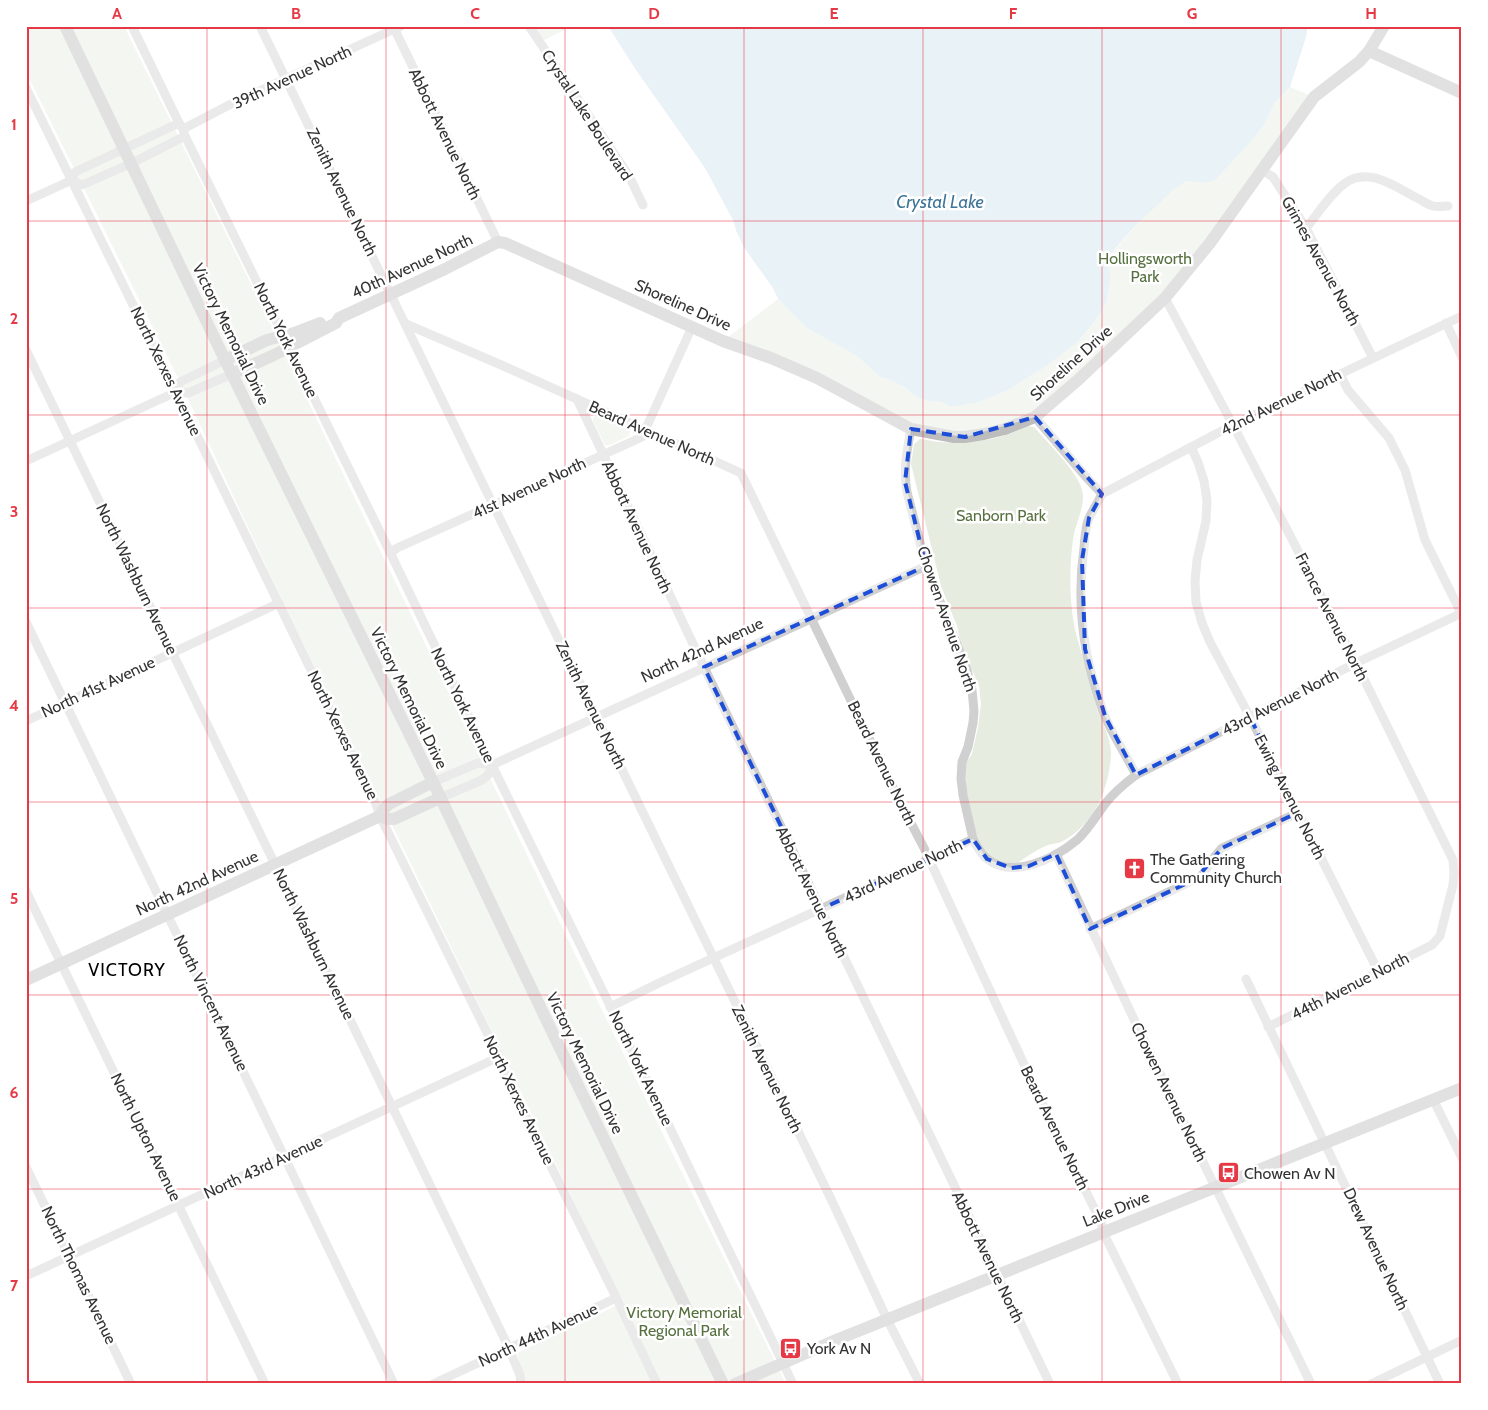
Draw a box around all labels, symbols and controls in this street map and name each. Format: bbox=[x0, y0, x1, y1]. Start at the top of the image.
text: A bbox=[112, 4, 122, 23]
text: B bbox=[291, 4, 301, 23]
text: C bbox=[470, 4, 480, 23]
text: D bbox=[648, 4, 660, 23]
text: E bbox=[829, 4, 839, 23]
text: F bbox=[1009, 4, 1018, 23]
text: G bbox=[1187, 4, 1197, 23]
text: H bbox=[1365, 4, 1377, 23]
street label: 39th Avenue North bbox=[230, 41, 354, 113]
street label: Crystal Lake Boulevard bbox=[538, 46, 636, 184]
street label: Abbott Avenue North bbox=[405, 65, 485, 203]
text: 1 bbox=[11, 115, 17, 134]
street label: Zenith Avenue North bbox=[303, 125, 381, 259]
water label: Crystal Lake bbox=[896, 191, 984, 213]
street label: Grimes Avenue North bbox=[1278, 193, 1364, 329]
street label: 40th Avenue North bbox=[348, 230, 476, 302]
park label: Hollingsworth Park bbox=[1098, 249, 1192, 286]
street label: Victory Memorial Drive bbox=[188, 260, 274, 408]
street label: Shoreline Drive bbox=[632, 275, 734, 335]
street label: North York Avenue bbox=[250, 279, 322, 401]
street label: North Xerxes Avenue bbox=[127, 303, 205, 439]
text: 2 bbox=[10, 309, 18, 328]
street label: Shoreline Drive bbox=[1026, 321, 1116, 405]
street label: 42nd Avenue North bbox=[1217, 364, 1345, 440]
street label: Beard Avenue North bbox=[586, 397, 718, 469]
street label: 41st Avenue North bbox=[469, 453, 589, 523]
street label: Abbott Avenue North bbox=[598, 458, 676, 596]
street label: North Washburn Avenue bbox=[92, 500, 182, 658]
text: 3 bbox=[10, 502, 18, 521]
park label: Sanborn Park bbox=[956, 506, 1047, 525]
street label: Chowen Avenue North bbox=[913, 544, 981, 694]
street label: France Avenue North bbox=[1291, 550, 1373, 684]
street label: North 42nd Avenue bbox=[638, 613, 766, 687]
street label: Victory Memorial Drive bbox=[366, 624, 452, 772]
street label: Zenith Avenue North bbox=[552, 638, 630, 772]
street label: North York Avenue bbox=[427, 644, 499, 766]
street label: North 41st Avenue bbox=[38, 652, 158, 722]
street label: 43rd Avenue North bbox=[1218, 664, 1342, 740]
street label: North Xerxes Avenue bbox=[304, 667, 382, 803]
text: 4 bbox=[9, 696, 19, 715]
street label: Beard Avenue North bbox=[844, 698, 920, 828]
street label: Ewing Avenue North bbox=[1250, 731, 1330, 863]
street label: Abbott Avenue North bbox=[772, 823, 852, 961]
street label: 43rd Avenue North bbox=[841, 835, 965, 907]
street label: North 42nd Avenue bbox=[133, 846, 261, 920]
place label: The Gathering Community Church bbox=[1150, 850, 1282, 887]
church icon: The Gathering Community Church bbox=[1122, 856, 1146, 880]
street label: North Washburn Avenue bbox=[269, 865, 359, 1023]
text: 5 bbox=[10, 889, 18, 908]
street label: North Vincent Avenue bbox=[170, 932, 252, 1074]
street label: 44th Avenue North bbox=[1288, 948, 1412, 1024]
district label: VICTORY bbox=[88, 959, 166, 981]
street label: Victory Memorial Drive bbox=[542, 989, 628, 1137]
street label: Zenith Avenue North bbox=[728, 1002, 806, 1136]
street label: North York Avenue bbox=[605, 1007, 677, 1129]
street label: Chowen Avenue North bbox=[1127, 1019, 1211, 1165]
street label: North Xerxes Avenue bbox=[480, 1032, 558, 1168]
street label: Beard Avenue North bbox=[1017, 1063, 1093, 1193]
street label: North Upton Avenue bbox=[107, 1070, 185, 1204]
text: 6 bbox=[10, 1083, 19, 1102]
street label: North 43rd Avenue bbox=[201, 1131, 325, 1203]
bus stop icon: Chowen Av N bbox=[1216, 1161, 1240, 1185]
place label: Chowen Av N bbox=[1244, 1164, 1336, 1183]
street label: Drew Avenue North bbox=[1339, 1185, 1413, 1313]
street label: Lake Drive bbox=[1080, 1187, 1152, 1231]
street label: Abbott Avenue North bbox=[948, 1188, 1028, 1326]
street label: North Thomas Avenue bbox=[37, 1203, 121, 1347]
text: 7 bbox=[10, 1276, 19, 1295]
street label: North 44th Avenue bbox=[475, 1299, 601, 1371]
park label: Victory Memorial Regional Park bbox=[626, 1303, 742, 1340]
bus stop icon: York Av N bbox=[779, 1336, 803, 1360]
place label: York Av N bbox=[806, 1339, 871, 1358]

